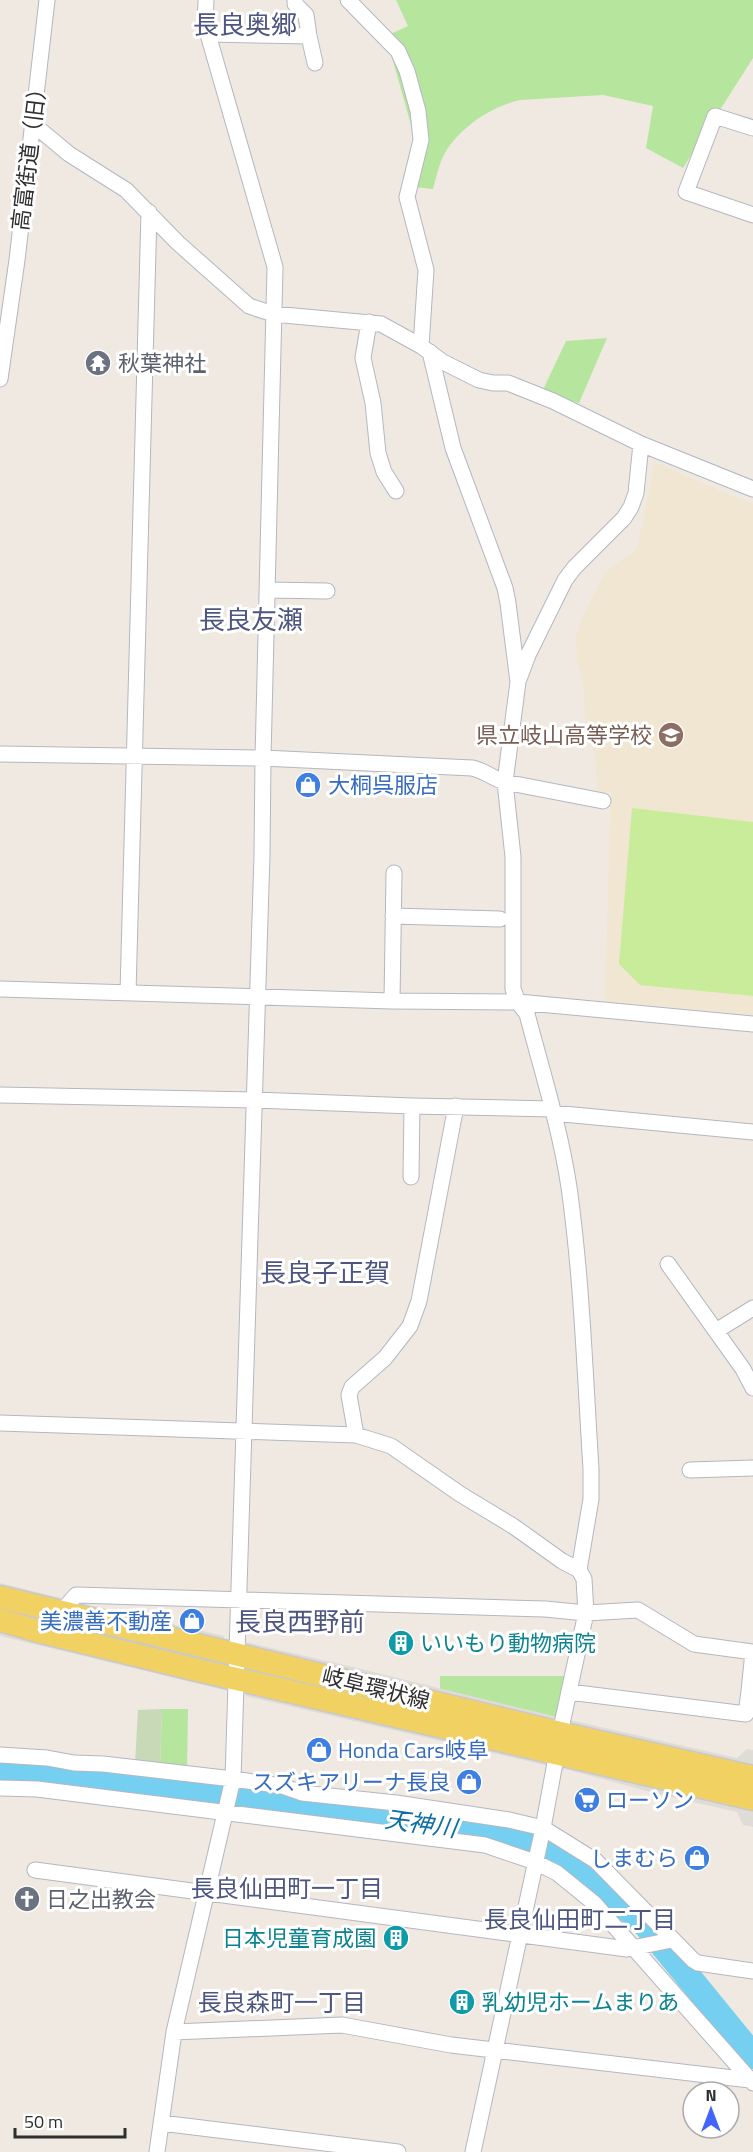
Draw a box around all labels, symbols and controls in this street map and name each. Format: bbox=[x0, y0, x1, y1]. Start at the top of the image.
district label: 長良奥郷 bbox=[193, 5, 297, 44]
street label: 高富街道（旧） bbox=[3, 75, 55, 233]
place label: 秋葉神社 bbox=[118, 346, 206, 380]
temple icon: 秋葉神社 bbox=[83, 348, 113, 378]
district label: 長良友瀬 bbox=[199, 600, 303, 639]
place label: 県立岐山高等学校 bbox=[476, 718, 652, 752]
school or university icon: 県立岐山高等学校 bbox=[656, 720, 686, 750]
place label: 大桐呉服店 bbox=[328, 768, 438, 802]
shop icon: 大桐呉服店 bbox=[293, 770, 323, 800]
district label: 長良子正賀 bbox=[260, 1253, 390, 1292]
district label: 長良西野前 bbox=[235, 1602, 365, 1641]
place label: 美濃善不動産 bbox=[40, 1604, 172, 1638]
shop icon: 美濃善不動産 bbox=[177, 1606, 207, 1636]
place label: いいもり動物病院 bbox=[420, 1626, 596, 1660]
building icon: いいもり動物病院 bbox=[386, 1628, 416, 1658]
street label: 岐阜環状線 bbox=[319, 1658, 433, 1718]
place label: Honda Cars岐阜 bbox=[338, 1733, 489, 1767]
shop icon: Honda Cars岐阜 bbox=[304, 1735, 334, 1765]
place label: スズキアリーナ長良 bbox=[252, 1765, 450, 1799]
shop icon: スズキアリーナ長良 bbox=[454, 1767, 484, 1797]
place label: ローソン bbox=[606, 1783, 694, 1817]
supermarket icon: ローソン bbox=[572, 1785, 602, 1815]
water label: 天神川 bbox=[383, 1800, 462, 1846]
place label: しまむら bbox=[590, 1841, 678, 1875]
shop icon: しまむら bbox=[682, 1843, 712, 1873]
district label: 長良仙田町一丁目 bbox=[191, 1870, 383, 1906]
place label: 日之出教会 bbox=[46, 1882, 156, 1916]
church icon: 日之出教会 bbox=[12, 1884, 42, 1914]
district label: 長良仙田町二丁目 bbox=[484, 1901, 676, 1937]
place label: 日本児童育成園 bbox=[222, 1921, 376, 1955]
building icon: 日本児童育成園 bbox=[381, 1923, 411, 1953]
district label: 長良森町一丁目 bbox=[198, 1984, 366, 2020]
place label: 乳幼児ホームまりあ bbox=[482, 1985, 679, 2019]
building icon: 乳幼児ホームまりあ bbox=[447, 1987, 477, 2017]
north arrow bbox=[681, 2080, 741, 2140]
text: N bbox=[705, 2083, 717, 2107]
scale bar bbox=[15, 2101, 124, 2139]
text: 50 m bbox=[24, 2108, 63, 2135]

